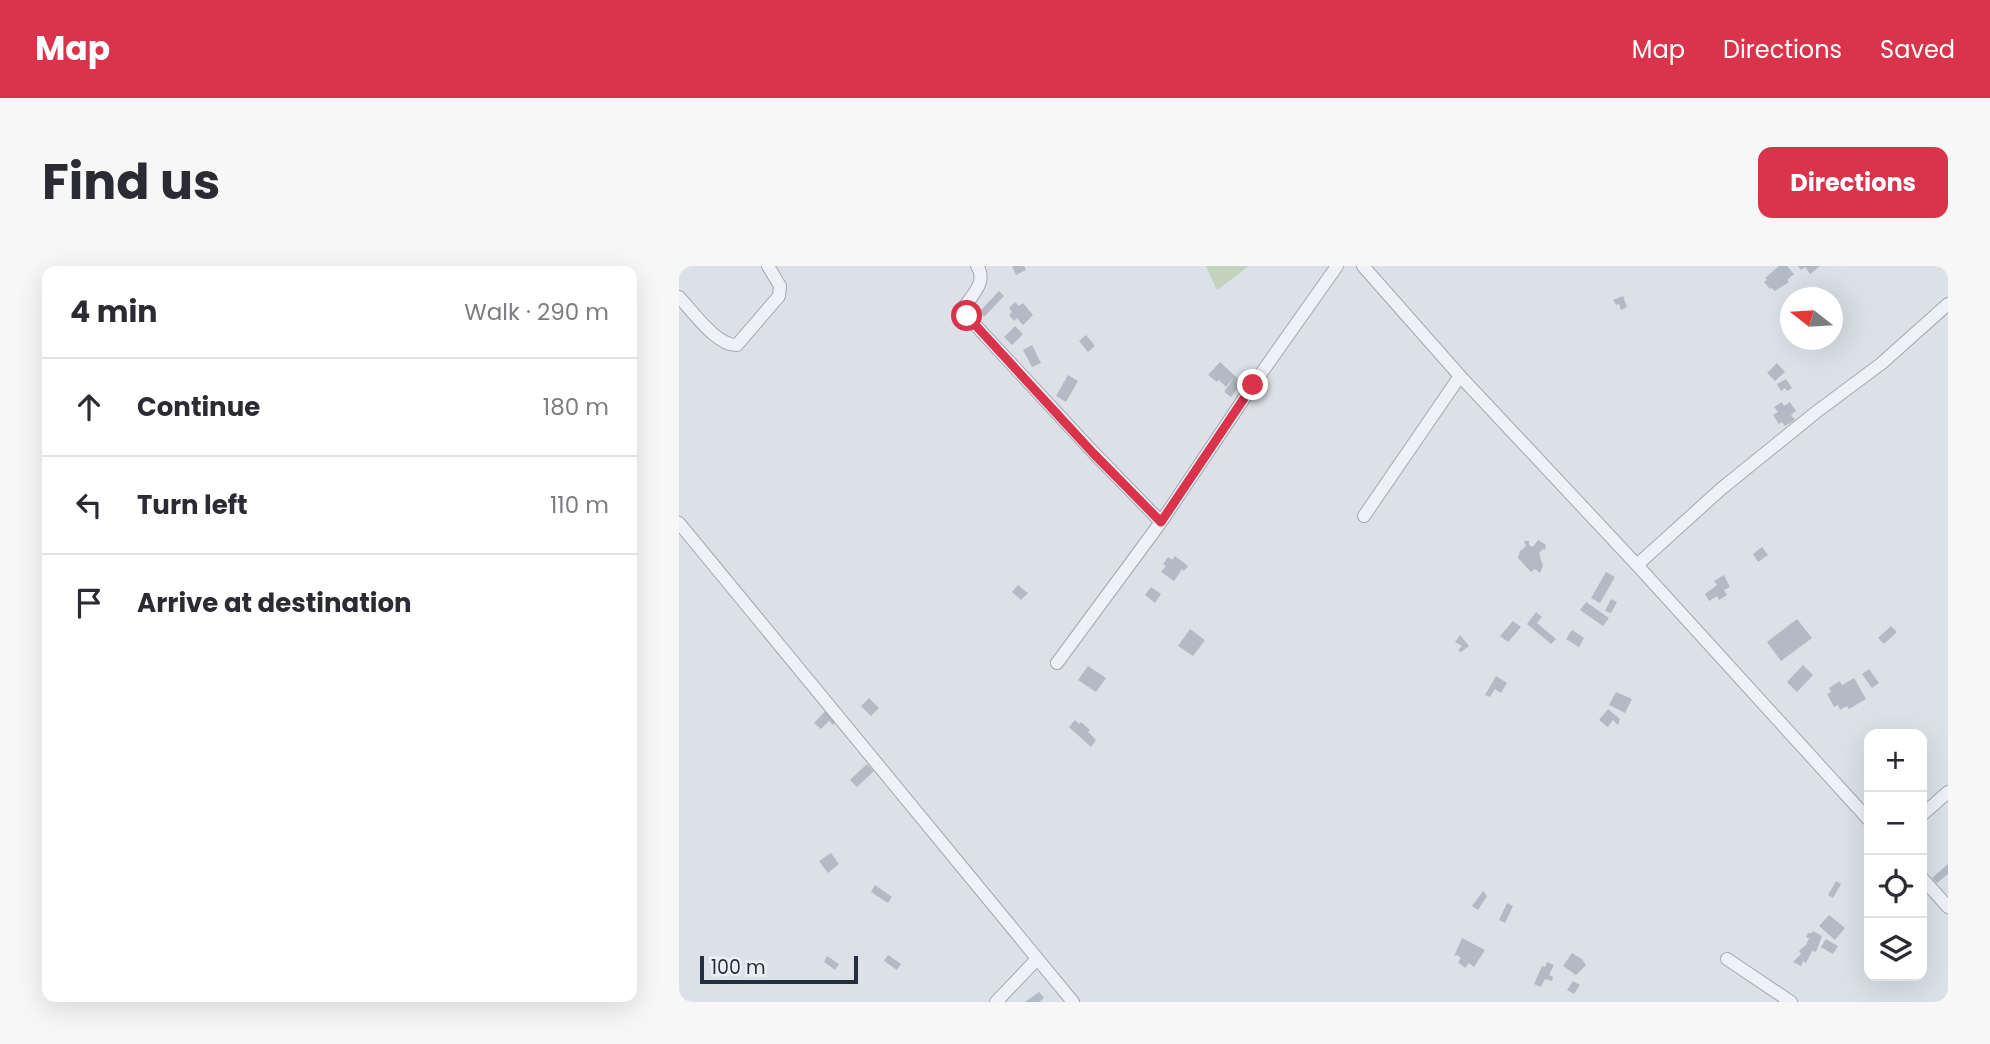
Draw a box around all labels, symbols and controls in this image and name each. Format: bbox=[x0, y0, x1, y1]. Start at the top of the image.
text: Map bbox=[35, 25, 110, 72]
text: Map bbox=[1632, 33, 1685, 66]
text: Directions bbox=[1723, 33, 1842, 66]
text: Saved bbox=[1880, 33, 1955, 66]
button: Directions bbox=[1758, 147, 1948, 218]
text: Find us bbox=[42, 148, 220, 216]
north arrow bbox=[1780, 287, 1843, 350]
text: 4 min bbox=[70, 290, 158, 333]
text: Walk · 290 m bbox=[464, 296, 609, 328]
route start bbox=[951, 300, 982, 331]
route end bbox=[1237, 369, 1268, 400]
icon: ahead bbox=[70, 388, 108, 426]
text: Continue bbox=[137, 389, 260, 425]
text: 180 m bbox=[543, 391, 609, 423]
icon: left bbox=[70, 486, 108, 524]
text: Turn left bbox=[137, 487, 248, 523]
text: 110 m bbox=[550, 489, 609, 521]
icon: arrive bbox=[70, 584, 108, 622]
text: Arrive at destination bbox=[137, 585, 412, 621]
map controls bbox=[1864, 729, 1927, 981]
button: + bbox=[1864, 729, 1927, 792]
button: − bbox=[1864, 792, 1927, 855]
button: locate bbox=[1864, 855, 1927, 918]
button: layers bbox=[1864, 918, 1927, 981]
scale bar bbox=[700, 953, 857, 985]
text: 100 m bbox=[711, 954, 766, 981]

